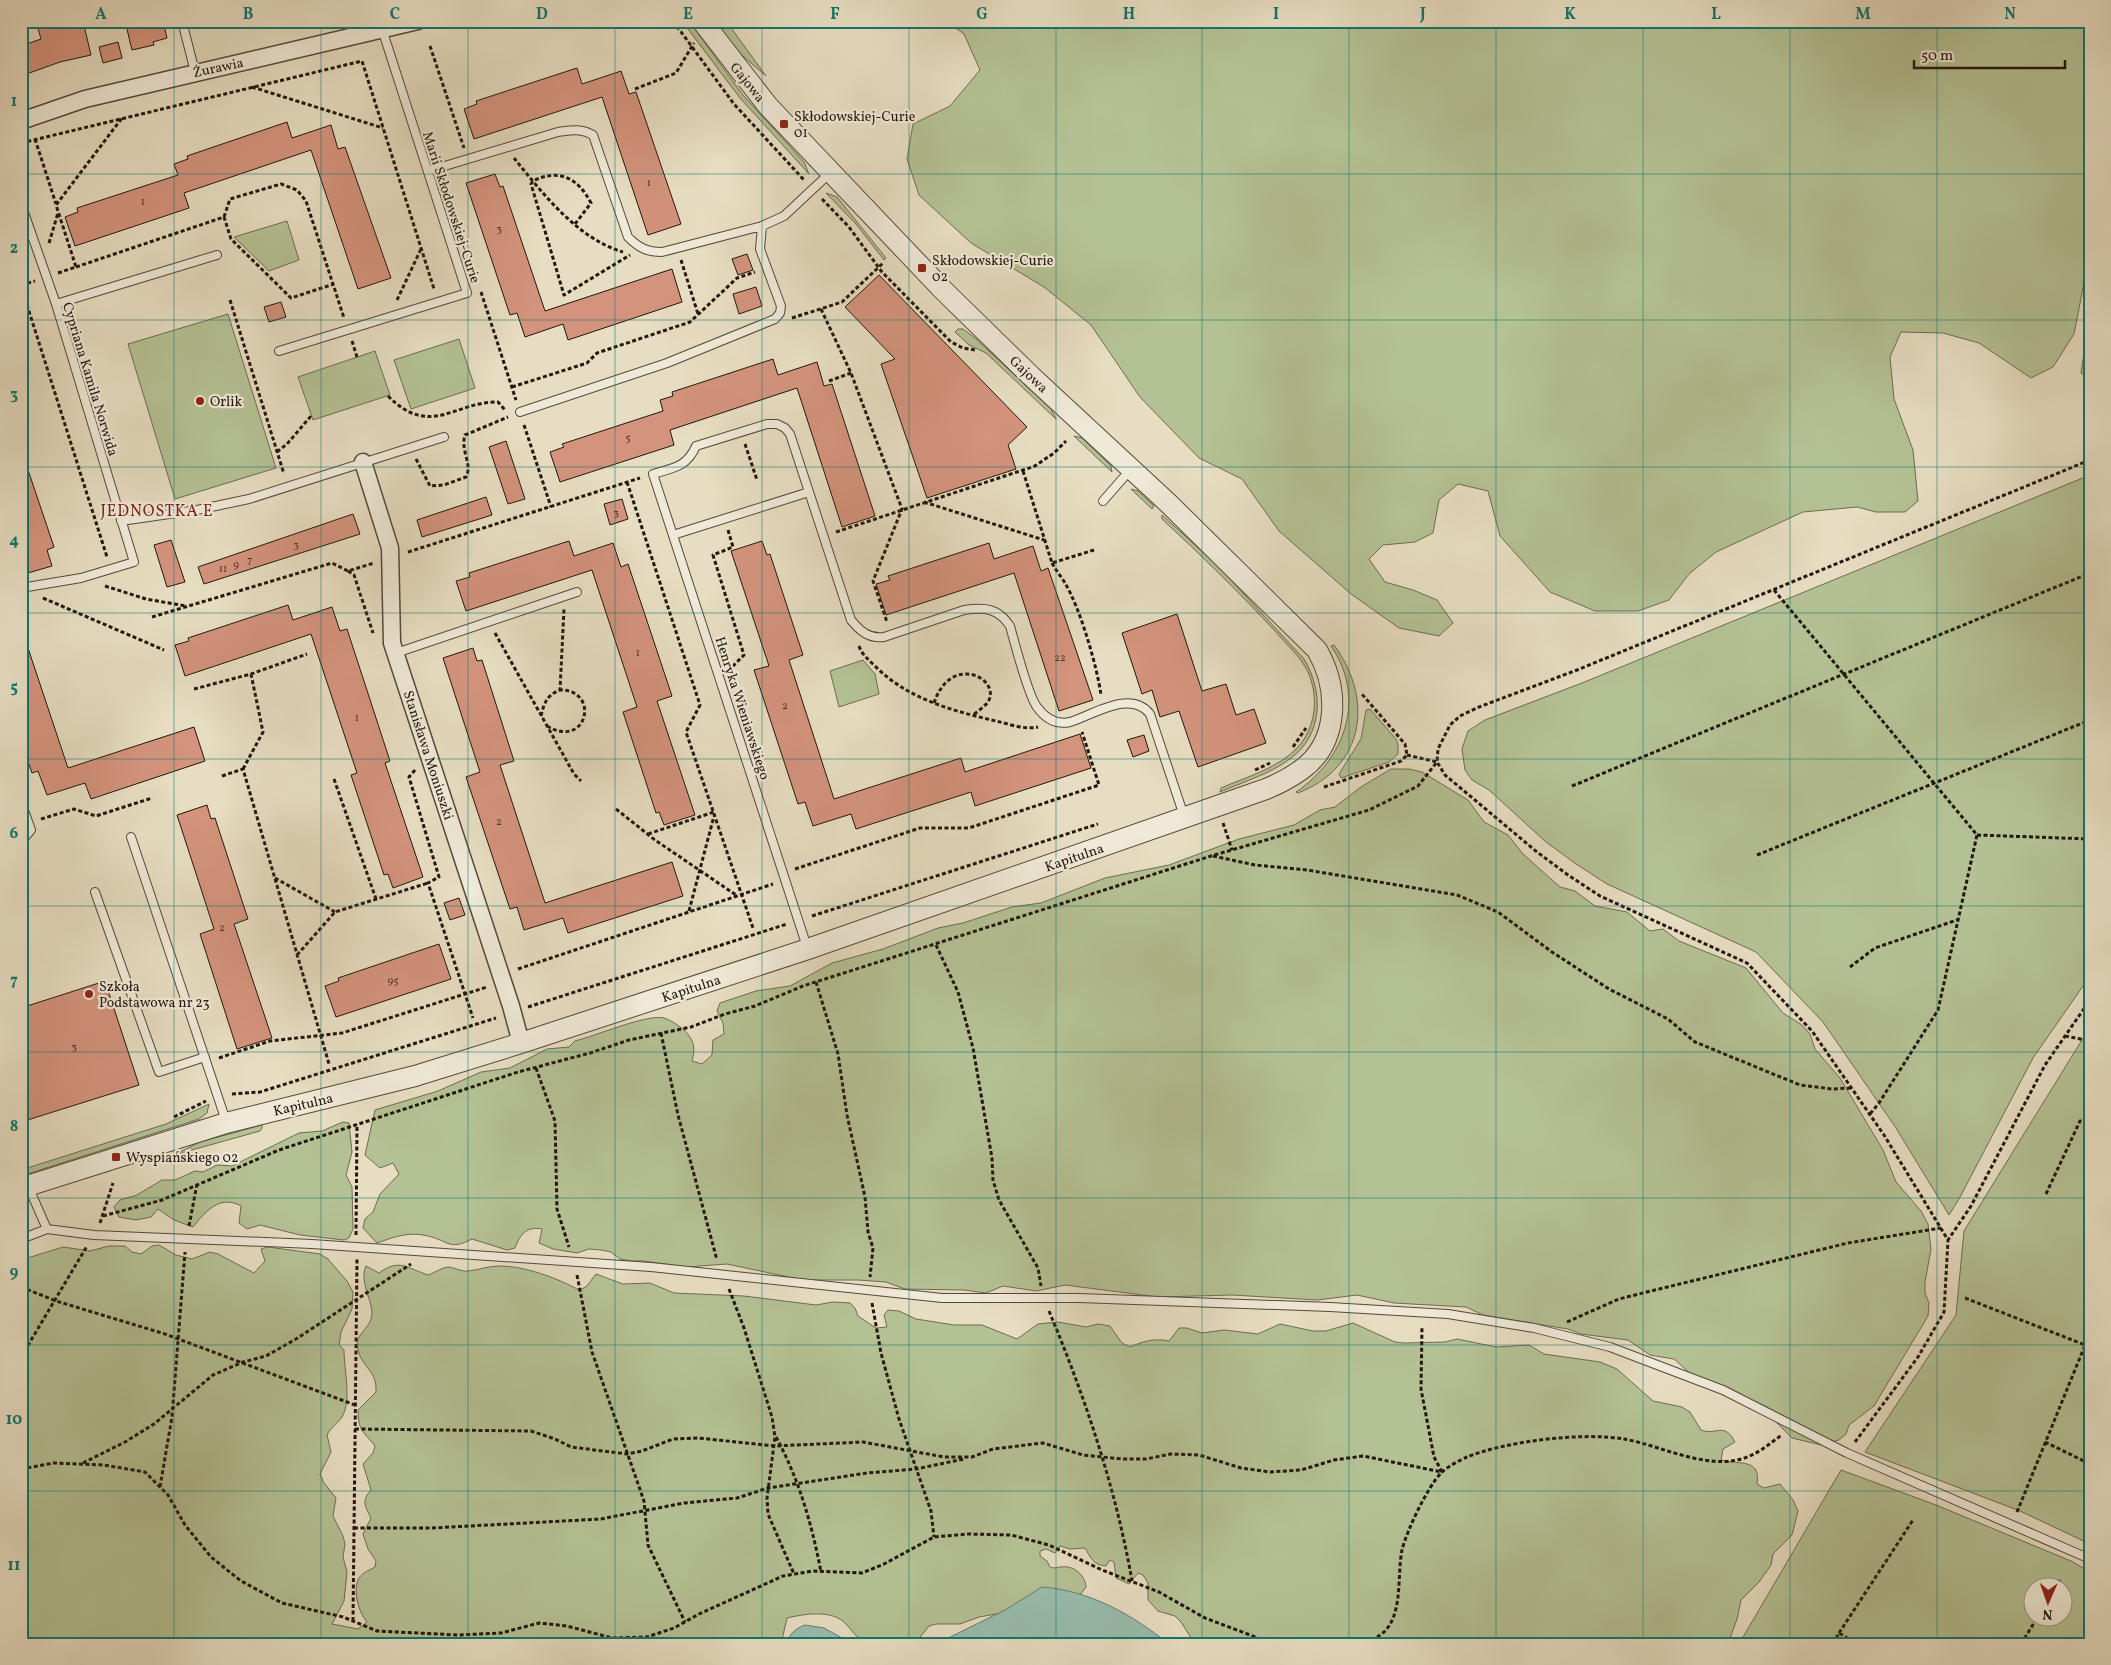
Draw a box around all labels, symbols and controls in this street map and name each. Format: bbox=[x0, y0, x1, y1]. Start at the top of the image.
text: A bbox=[95, 4, 107, 26]
text: B bbox=[243, 4, 254, 26]
text: C bbox=[390, 4, 400, 26]
text: D bbox=[536, 4, 548, 26]
text: E bbox=[683, 4, 693, 26]
text: F bbox=[830, 4, 840, 26]
text: G bbox=[976, 4, 988, 26]
text: H bbox=[1123, 4, 1135, 26]
text: I bbox=[1273, 4, 1279, 26]
text: J bbox=[1419, 4, 1426, 26]
text: K bbox=[1564, 4, 1576, 26]
text: L bbox=[1711, 4, 1721, 26]
text: M bbox=[1855, 4, 1871, 26]
text: N bbox=[2004, 4, 2016, 26]
scale bar bbox=[1914, 38, 2065, 70]
text: 50 m bbox=[1921, 46, 1953, 67]
street label: Żurawia bbox=[191, 54, 245, 83]
street label: Gajowa bbox=[725, 59, 769, 107]
text: 1 bbox=[11, 91, 17, 113]
place label: Skłodowskiej-Curie 01 bbox=[794, 108, 916, 143]
marker: Skłodowskiej-Curie 01 bbox=[778, 118, 790, 130]
street label: Marii Skłodowskiej-Curie bbox=[417, 129, 484, 286]
house number: 1 bbox=[647, 176, 651, 191]
house number: 1 bbox=[141, 195, 145, 210]
house number: 3 bbox=[496, 222, 502, 237]
text: 2 bbox=[10, 238, 18, 260]
place label: Skłodowskiej-Curie 02 bbox=[932, 252, 1054, 287]
marker: Skłodowskiej-Curie 02 bbox=[916, 262, 928, 274]
street label: Cypriana Kamila Norwida bbox=[57, 300, 122, 459]
street label: Gajowa bbox=[1005, 352, 1051, 398]
text: 3 bbox=[10, 384, 18, 406]
place label: Orlik bbox=[210, 393, 242, 412]
marker: Orlik bbox=[194, 395, 206, 407]
house number: 5 bbox=[625, 431, 631, 446]
district label: JEDNOSTKA E bbox=[100, 501, 214, 523]
house number: 3 bbox=[613, 506, 619, 521]
text: 4 bbox=[9, 530, 19, 552]
house number: 3 bbox=[293, 538, 299, 553]
house number: 7 bbox=[247, 553, 253, 568]
house number: 9 bbox=[233, 558, 239, 573]
house number: 11 bbox=[219, 562, 227, 577]
street label: Henryka Wieniawskiego bbox=[709, 634, 774, 782]
house number: 1 bbox=[636, 646, 640, 661]
house number: 22 bbox=[1054, 651, 1066, 666]
text: 5 bbox=[10, 677, 18, 699]
street label: Stanisława Moniuszki bbox=[398, 688, 457, 823]
house number: 2 bbox=[782, 699, 788, 714]
house number: 1 bbox=[355, 711, 359, 726]
house number: 2 bbox=[496, 815, 502, 830]
text: 6 bbox=[10, 823, 19, 845]
street label: Kapitulna bbox=[1043, 839, 1106, 877]
house number: 2 bbox=[219, 921, 225, 936]
text: 7 bbox=[10, 970, 18, 992]
street label: Kapitulna bbox=[660, 971, 723, 1008]
house number: 95 bbox=[388, 974, 398, 989]
place label: Szkoła Podstawowa nr 23 bbox=[99, 978, 210, 1013]
marker: Szkoła Podstawowa nr 23 bbox=[83, 988, 95, 1000]
house number: 3 bbox=[71, 1040, 77, 1055]
street label: Kapitulna bbox=[271, 1089, 335, 1122]
text: 8 bbox=[10, 1116, 18, 1138]
place label: Wyspiańskiego 02 bbox=[126, 1149, 238, 1168]
marker: Wyspiańskiego 02 bbox=[110, 1151, 122, 1163]
text: 9 bbox=[10, 1262, 19, 1284]
text: 10 bbox=[6, 1409, 22, 1431]
text: 11 bbox=[8, 1555, 20, 1577]
north arrow bbox=[2024, 1578, 2074, 1628]
text: N bbox=[2042, 1604, 2053, 1623]

